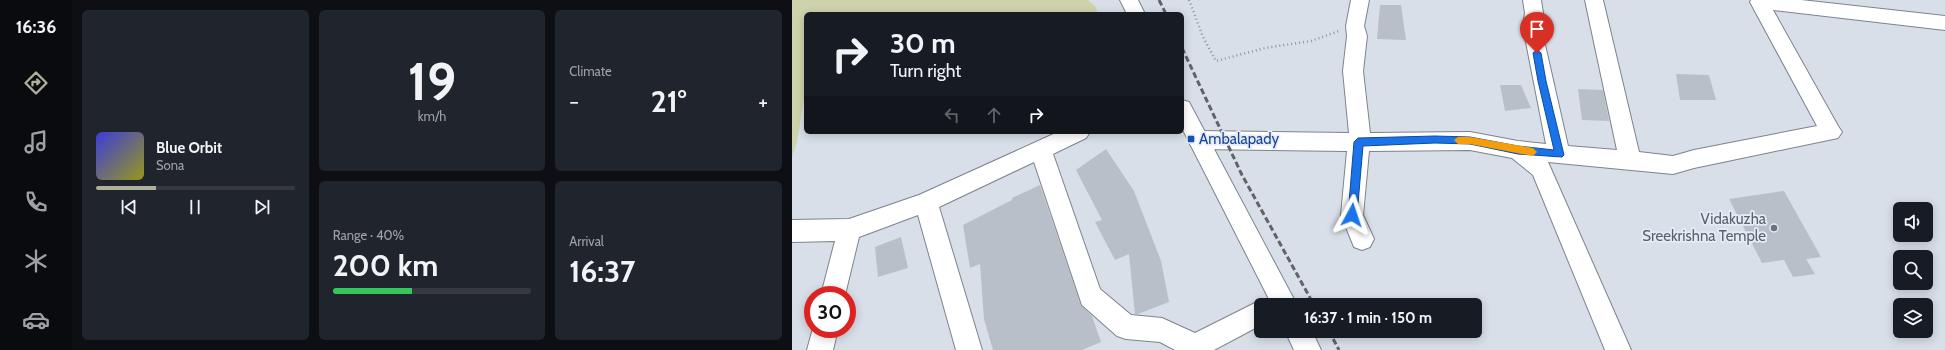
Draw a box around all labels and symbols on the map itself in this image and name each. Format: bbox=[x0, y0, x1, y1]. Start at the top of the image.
pin bbox=[1520, 12, 1554, 53]
place label: Ambalapady bbox=[1199, 130, 1280, 148]
marker: Ambalapady bbox=[1186, 134, 1196, 144]
position arrow bbox=[1331, 194, 1373, 236]
place label: Vidakuzha Sreekrishna Temple bbox=[1642, 210, 1767, 245]
marker: Vidakuzha Sreekrishna Temple bbox=[1769, 223, 1779, 233]
speed limit sign: 30 bbox=[804, 286, 856, 338]

